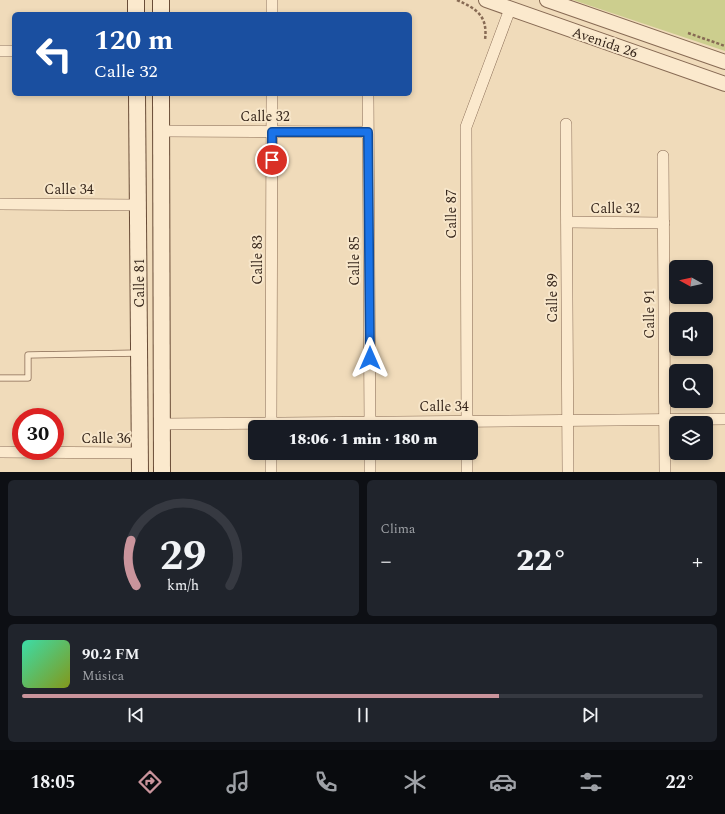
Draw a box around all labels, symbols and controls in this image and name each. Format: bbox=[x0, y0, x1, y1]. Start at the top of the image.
text: 120 m bbox=[94, 19, 173, 62]
street label: Avenida 26 bbox=[569, 21, 640, 63]
icon: left bbox=[28, 28, 80, 80]
text: Calle 32 bbox=[94, 58, 158, 85]
street label: Calle 32 bbox=[240, 106, 290, 127]
pin bbox=[255, 143, 289, 177]
icon: arrive bbox=[261, 149, 283, 171]
street label: Calle 34 bbox=[44, 179, 94, 200]
street label: Calle 87 bbox=[441, 189, 462, 239]
street label: Calle 32 bbox=[590, 198, 640, 219]
street label: Calle 83 bbox=[247, 235, 268, 285]
street label: Calle 85 bbox=[344, 236, 365, 286]
street label: Calle 81 bbox=[129, 258, 150, 308]
north arrow bbox=[669, 260, 713, 304]
map controls bbox=[669, 260, 713, 460]
street label: Calle 89 bbox=[542, 273, 563, 323]
street label: Calle 91 bbox=[639, 289, 660, 339]
button: sound bbox=[669, 312, 713, 356]
position arrow bbox=[349, 337, 391, 379]
button: search bbox=[669, 364, 713, 408]
street label: Calle 34 bbox=[419, 396, 469, 417]
speed limit sign: 30 bbox=[12, 408, 64, 460]
button: layers bbox=[669, 416, 713, 460]
street label: Calle 36 bbox=[81, 428, 131, 449]
text: 18:06 · 1 min · 180 m bbox=[289, 428, 437, 451]
text: Clima bbox=[381, 519, 415, 539]
text: 29 bbox=[160, 525, 207, 588]
text: 22° bbox=[516, 538, 567, 584]
text: − bbox=[381, 545, 392, 578]
text: + bbox=[692, 545, 703, 578]
text: km/h bbox=[167, 575, 199, 597]
text: 90.2 FM bbox=[82, 643, 139, 666]
text: Música bbox=[82, 666, 124, 686]
icon: previous bbox=[125, 704, 147, 726]
icon: pause bbox=[352, 704, 374, 726]
icon: next bbox=[579, 704, 601, 726]
icon: directions bbox=[136, 768, 164, 796]
icon: music bbox=[224, 768, 252, 796]
icon: phone bbox=[312, 768, 340, 796]
icon: climate bbox=[401, 768, 429, 796]
icon: car bbox=[489, 768, 517, 796]
icon: filters bbox=[577, 768, 605, 796]
text: 18:05 bbox=[30, 769, 75, 796]
text: 22° bbox=[666, 769, 695, 796]

